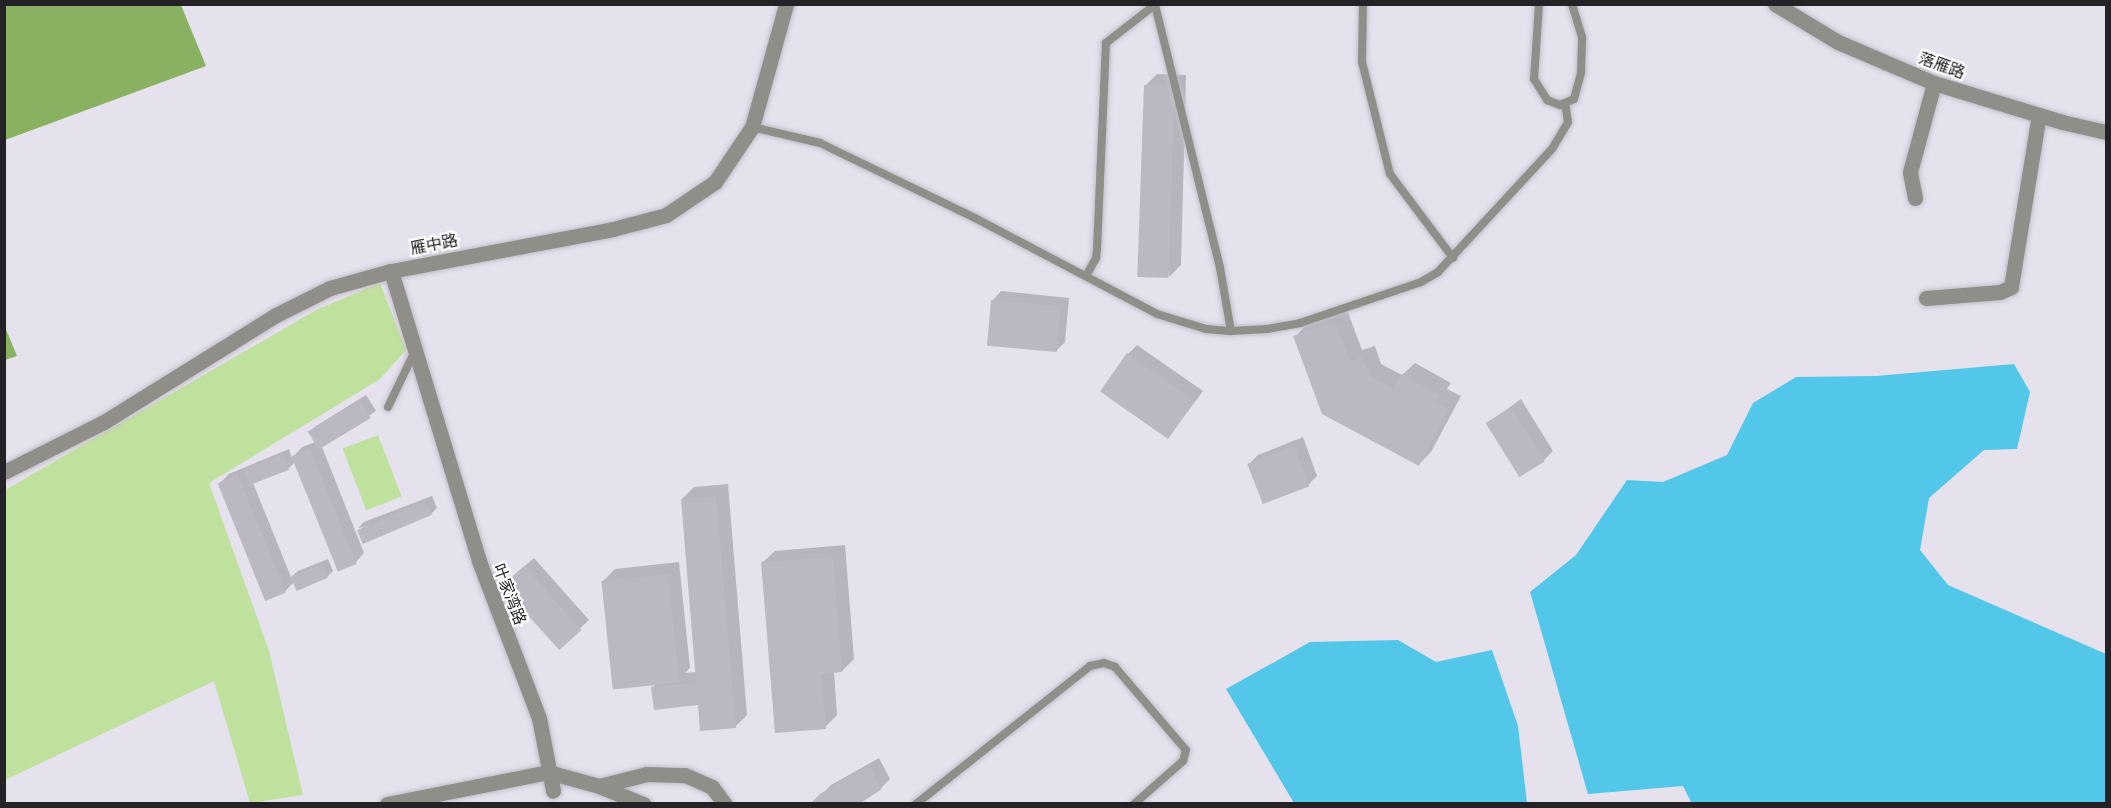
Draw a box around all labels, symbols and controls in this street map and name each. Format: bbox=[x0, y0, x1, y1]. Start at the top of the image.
street label: 落雁路 bbox=[1916, 48, 1968, 82]
street label: 雁中路 bbox=[409, 230, 459, 258]
street label: 叶家湾路 bbox=[490, 561, 530, 627]

